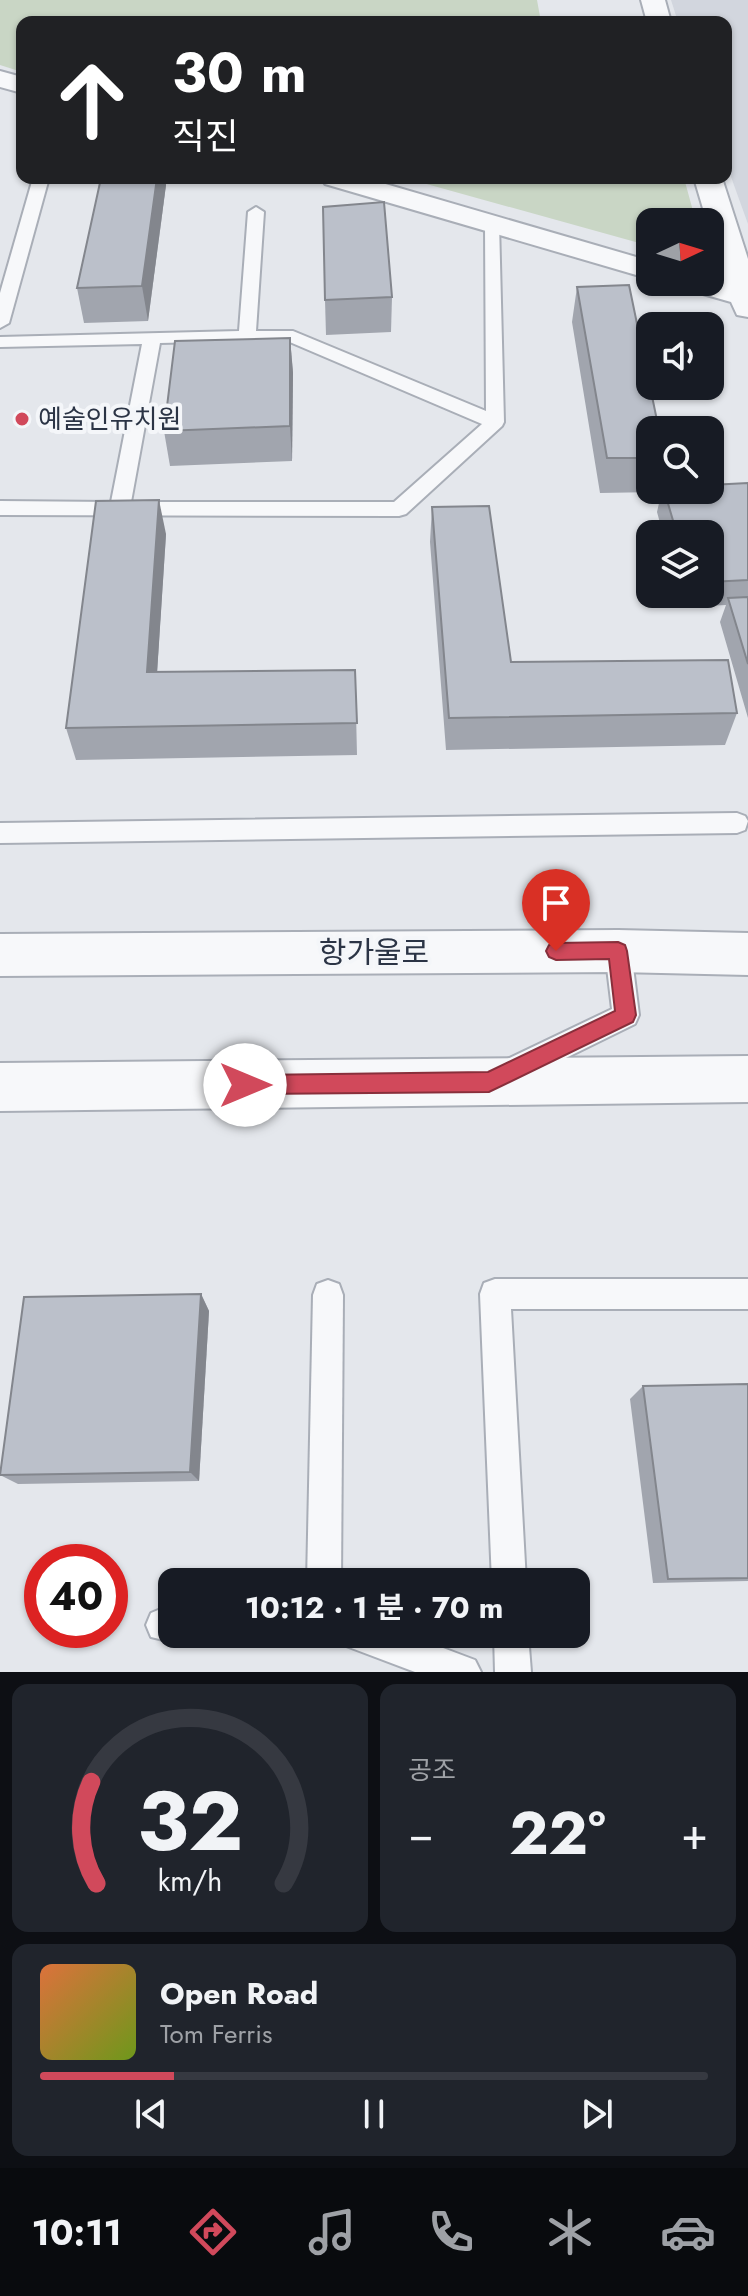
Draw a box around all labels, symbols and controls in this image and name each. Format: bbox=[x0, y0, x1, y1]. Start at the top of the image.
text: 30 m bbox=[172, 32, 307, 113]
icon: ahead bbox=[40, 48, 144, 152]
text: 직진 bbox=[172, 110, 238, 162]
north arrow bbox=[636, 208, 724, 296]
map controls bbox=[636, 208, 724, 608]
button: sound bbox=[636, 312, 724, 400]
place label: 예술인유치원 bbox=[38, 400, 182, 438]
marker: 예술인유치원 bbox=[13, 410, 31, 428]
button: search bbox=[636, 416, 724, 504]
button: layers bbox=[636, 520, 724, 608]
pin bbox=[522, 869, 590, 951]
icon: arrive bbox=[534, 881, 578, 925]
street label: 항가울로 bbox=[319, 931, 429, 974]
position arrow bbox=[203, 1043, 287, 1127]
speed limit sign: 40 bbox=[24, 1544, 128, 1648]
text: 10:12 · 1 분 · 70 m bbox=[245, 1586, 503, 1629]
text: 공조 bbox=[408, 1751, 456, 1789]
text: 32 bbox=[137, 1761, 243, 1881]
text: 22° bbox=[509, 1790, 606, 1877]
text: − bbox=[408, 1802, 434, 1866]
text: + bbox=[681, 1802, 708, 1866]
text: km/h bbox=[158, 1860, 222, 1902]
text: Open Road bbox=[160, 1972, 318, 2015]
text: Tom Ferris bbox=[160, 2015, 272, 2053]
icon: previous bbox=[129, 2092, 173, 2136]
icon: pause bbox=[352, 2092, 396, 2136]
icon: next bbox=[575, 2092, 619, 2136]
icon: directions bbox=[185, 2204, 241, 2260]
icon: music bbox=[304, 2204, 360, 2260]
icon: phone bbox=[423, 2204, 479, 2260]
icon: climate bbox=[542, 2204, 598, 2260]
icon: car bbox=[660, 2204, 716, 2260]
text: 10:11 bbox=[31, 2206, 122, 2258]

